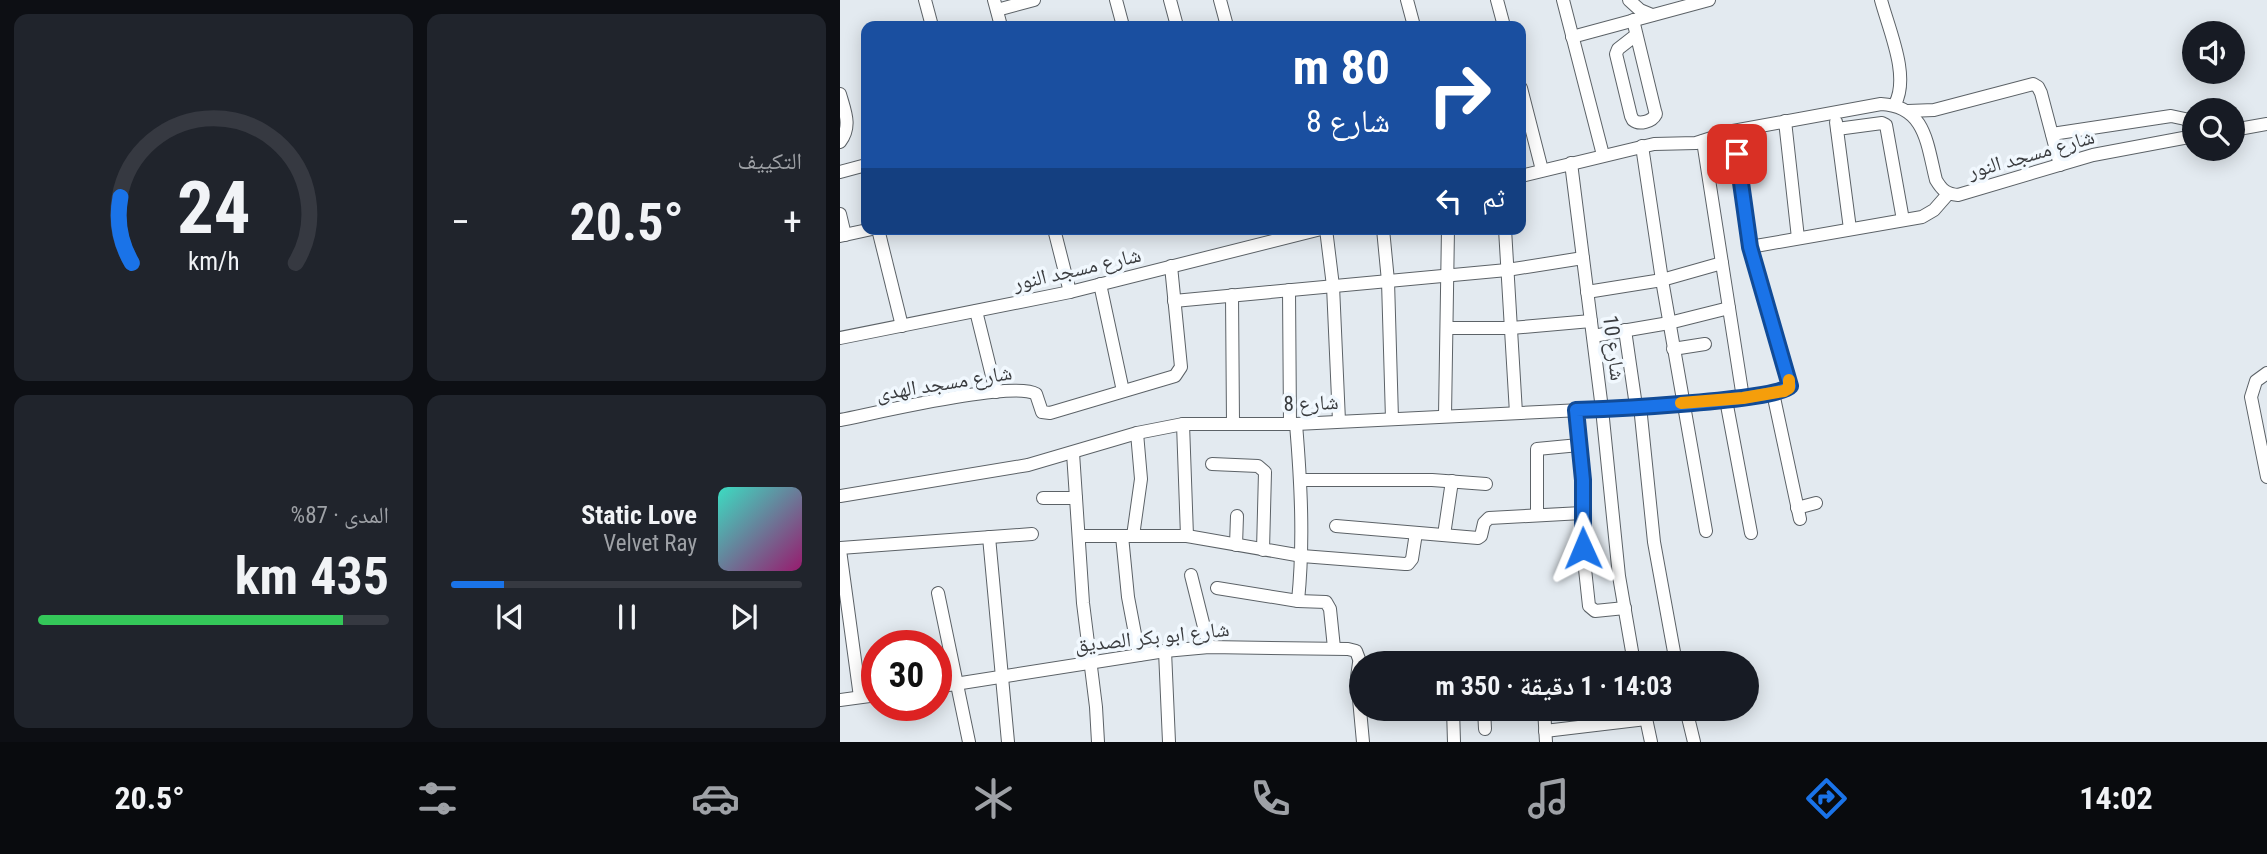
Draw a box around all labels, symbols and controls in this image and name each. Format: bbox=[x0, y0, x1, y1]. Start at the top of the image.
map controls bbox=[2182, 21, 2245, 161]
button: sound bbox=[2182, 21, 2245, 84]
text: 80 m bbox=[1293, 39, 1390, 96]
icon: right bbox=[1414, 49, 1505, 140]
button: search bbox=[2182, 98, 2245, 161]
text: شارع 8 bbox=[1306, 102, 1390, 140]
pin bbox=[1707, 124, 1767, 184]
street label: شارع مسجد النور bbox=[1964, 124, 2097, 185]
icon: arrive bbox=[1718, 135, 1756, 173]
text: التكييف bbox=[737, 148, 802, 175]
text: 24 bbox=[177, 166, 250, 252]
icon: left bbox=[1430, 182, 1468, 220]
text: ثم bbox=[1482, 183, 1505, 213]
text: 20.5° bbox=[569, 192, 684, 253]
text: − bbox=[451, 200, 470, 244]
text: + bbox=[783, 200, 802, 244]
street label: شارع مسجد النور bbox=[1010, 243, 1144, 297]
text: km/h bbox=[188, 247, 239, 276]
street label: شارع 10 bbox=[1597, 314, 1630, 382]
street label: شارع مسجد الهدى bbox=[874, 360, 1014, 407]
street label: شارع 8 bbox=[1283, 390, 1339, 417]
text: Static Love bbox=[581, 500, 697, 530]
text: المدى · 87% bbox=[291, 502, 389, 529]
position arrow bbox=[1546, 511, 1620, 585]
text: Velvet Ray bbox=[603, 530, 697, 557]
text: 435 km bbox=[235, 546, 389, 607]
icon: previous bbox=[491, 598, 529, 636]
icon: pause bbox=[608, 598, 646, 636]
icon: next bbox=[725, 598, 763, 636]
street label: شارع ابو بكر الصديق bbox=[1074, 617, 1231, 658]
speed limit sign: 30 bbox=[861, 630, 952, 721]
text: 14:03 · 1 دقيقة · 350 m bbox=[1436, 671, 1672, 701]
icon: filters bbox=[413, 774, 462, 823]
icon: car bbox=[691, 774, 740, 823]
icon: climate bbox=[969, 774, 1018, 823]
icon: phone bbox=[1246, 774, 1295, 823]
icon: music bbox=[1524, 774, 1573, 823]
icon: directions bbox=[1802, 774, 1851, 823]
text: 20.5° bbox=[114, 779, 185, 817]
text: 14:02 bbox=[2079, 779, 2153, 817]

